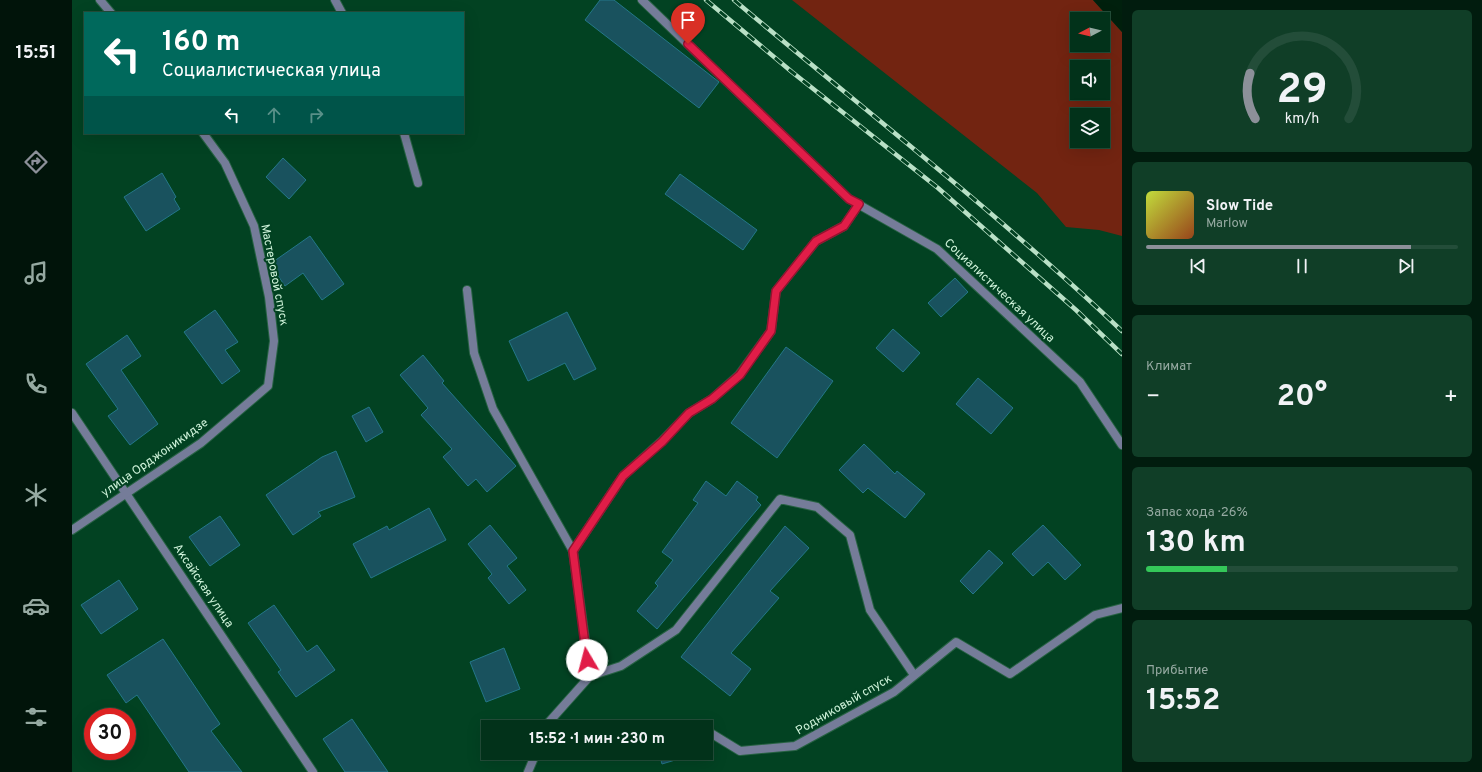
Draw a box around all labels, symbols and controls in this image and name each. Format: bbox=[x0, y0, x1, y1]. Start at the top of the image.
pin bbox=[671, 3, 705, 44]
icon: arrive bbox=[677, 9, 699, 31]
north arrow bbox=[1070, 12, 1110, 52]
map controls bbox=[1070, 12, 1110, 148]
text: 160 m bbox=[162, 25, 240, 61]
icon: left bbox=[96, 28, 148, 80]
text: 15:51 bbox=[16, 42, 56, 65]
text: Социалистическая улица bbox=[162, 60, 381, 83]
button: sound bbox=[1070, 60, 1110, 100]
text: 29 bbox=[1277, 65, 1328, 118]
icon: left bbox=[221, 104, 243, 126]
icon: ahead bbox=[263, 104, 285, 126]
icon: right bbox=[305, 104, 327, 126]
button: layers bbox=[1070, 108, 1110, 148]
text: km/h bbox=[1285, 110, 1319, 128]
icon: directions bbox=[22, 148, 50, 176]
text: Slow Tide bbox=[1206, 197, 1273, 216]
text: Marlow bbox=[1206, 216, 1248, 232]
street label: Мастеровой спуск bbox=[256, 223, 292, 327]
street label: Социалистическая улица bbox=[940, 235, 1058, 347]
icon: previous bbox=[1187, 255, 1209, 277]
icon: pause bbox=[1291, 255, 1313, 277]
icon: next bbox=[1395, 255, 1417, 277]
icon: music bbox=[22, 259, 50, 287]
text: Климат bbox=[1146, 359, 1192, 375]
icon: phone bbox=[22, 370, 50, 398]
text: 20° bbox=[1277, 379, 1327, 416]
text: − bbox=[1146, 384, 1160, 411]
text: + bbox=[1444, 384, 1458, 411]
street label: улица Орджоникидзе bbox=[98, 415, 212, 501]
icon: climate bbox=[22, 481, 50, 509]
text: Запас хода · 26% bbox=[1146, 505, 1248, 521]
text: 130 km bbox=[1146, 525, 1246, 562]
street label: Аксайская улица bbox=[169, 541, 237, 631]
icon: car bbox=[22, 592, 50, 620]
position arrow bbox=[566, 639, 608, 681]
text: Прибытие bbox=[1146, 663, 1208, 679]
street label: Родниковый спуск bbox=[793, 671, 895, 739]
text: 15:52 bbox=[1146, 683, 1220, 720]
icon: filters bbox=[22, 703, 50, 731]
speed limit sign: 30 bbox=[84, 708, 136, 760]
text: 15:52 · 1 мин · 230 m bbox=[529, 730, 665, 749]

